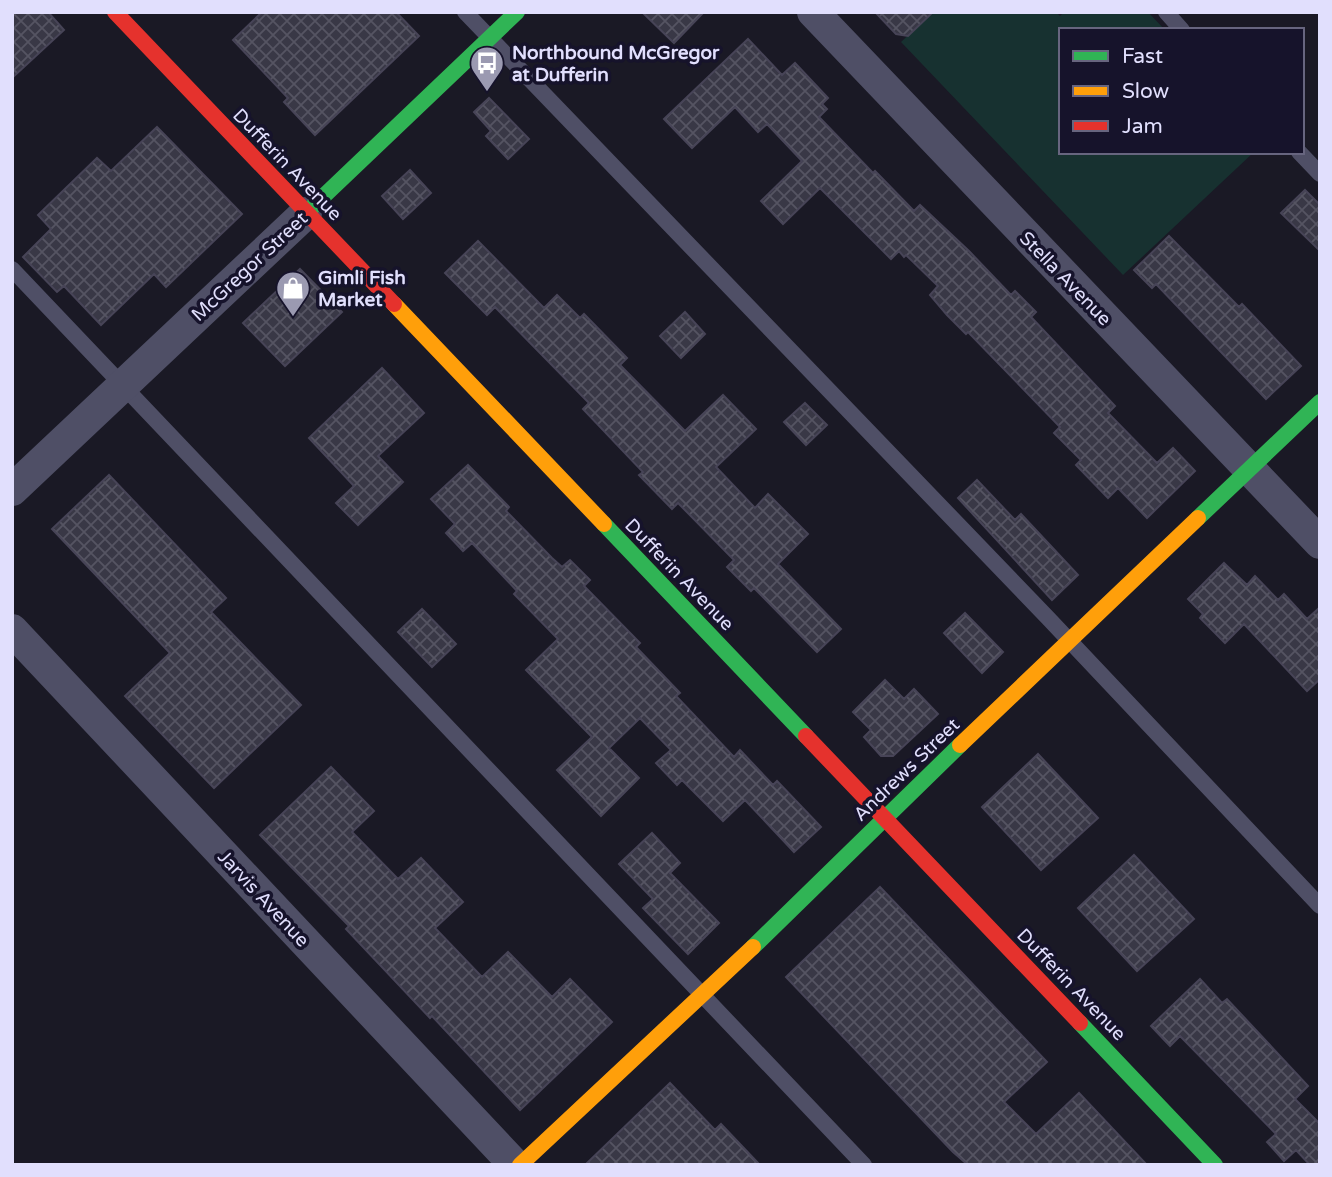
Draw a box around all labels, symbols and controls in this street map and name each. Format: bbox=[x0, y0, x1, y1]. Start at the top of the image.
legend bbox=[1059, 28, 1304, 154]
place label: Northbound McGregor at Dufferin bbox=[512, 42, 720, 86]
bus stop icon: Northbound McGregor at Dufferin bbox=[468, 44, 506, 93]
text: Fast bbox=[1122, 44, 1163, 69]
text: Slow bbox=[1122, 79, 1170, 104]
street label: Dufferin Avenue bbox=[228, 104, 346, 225]
text: Jam bbox=[1122, 114, 1163, 139]
street label: McGregor Street bbox=[187, 207, 312, 326]
street label: Stella Avenue bbox=[1015, 227, 1116, 330]
place label: Gimli Fish Market bbox=[318, 267, 406, 311]
shop icon: Gimli Fish Market bbox=[274, 269, 312, 318]
street label: Dufferin Avenue bbox=[620, 514, 738, 635]
street label: Andrews Street bbox=[849, 714, 964, 826]
street label: Jarvis Avenue bbox=[213, 846, 313, 951]
street label: Dufferin Avenue bbox=[1012, 924, 1130, 1045]

